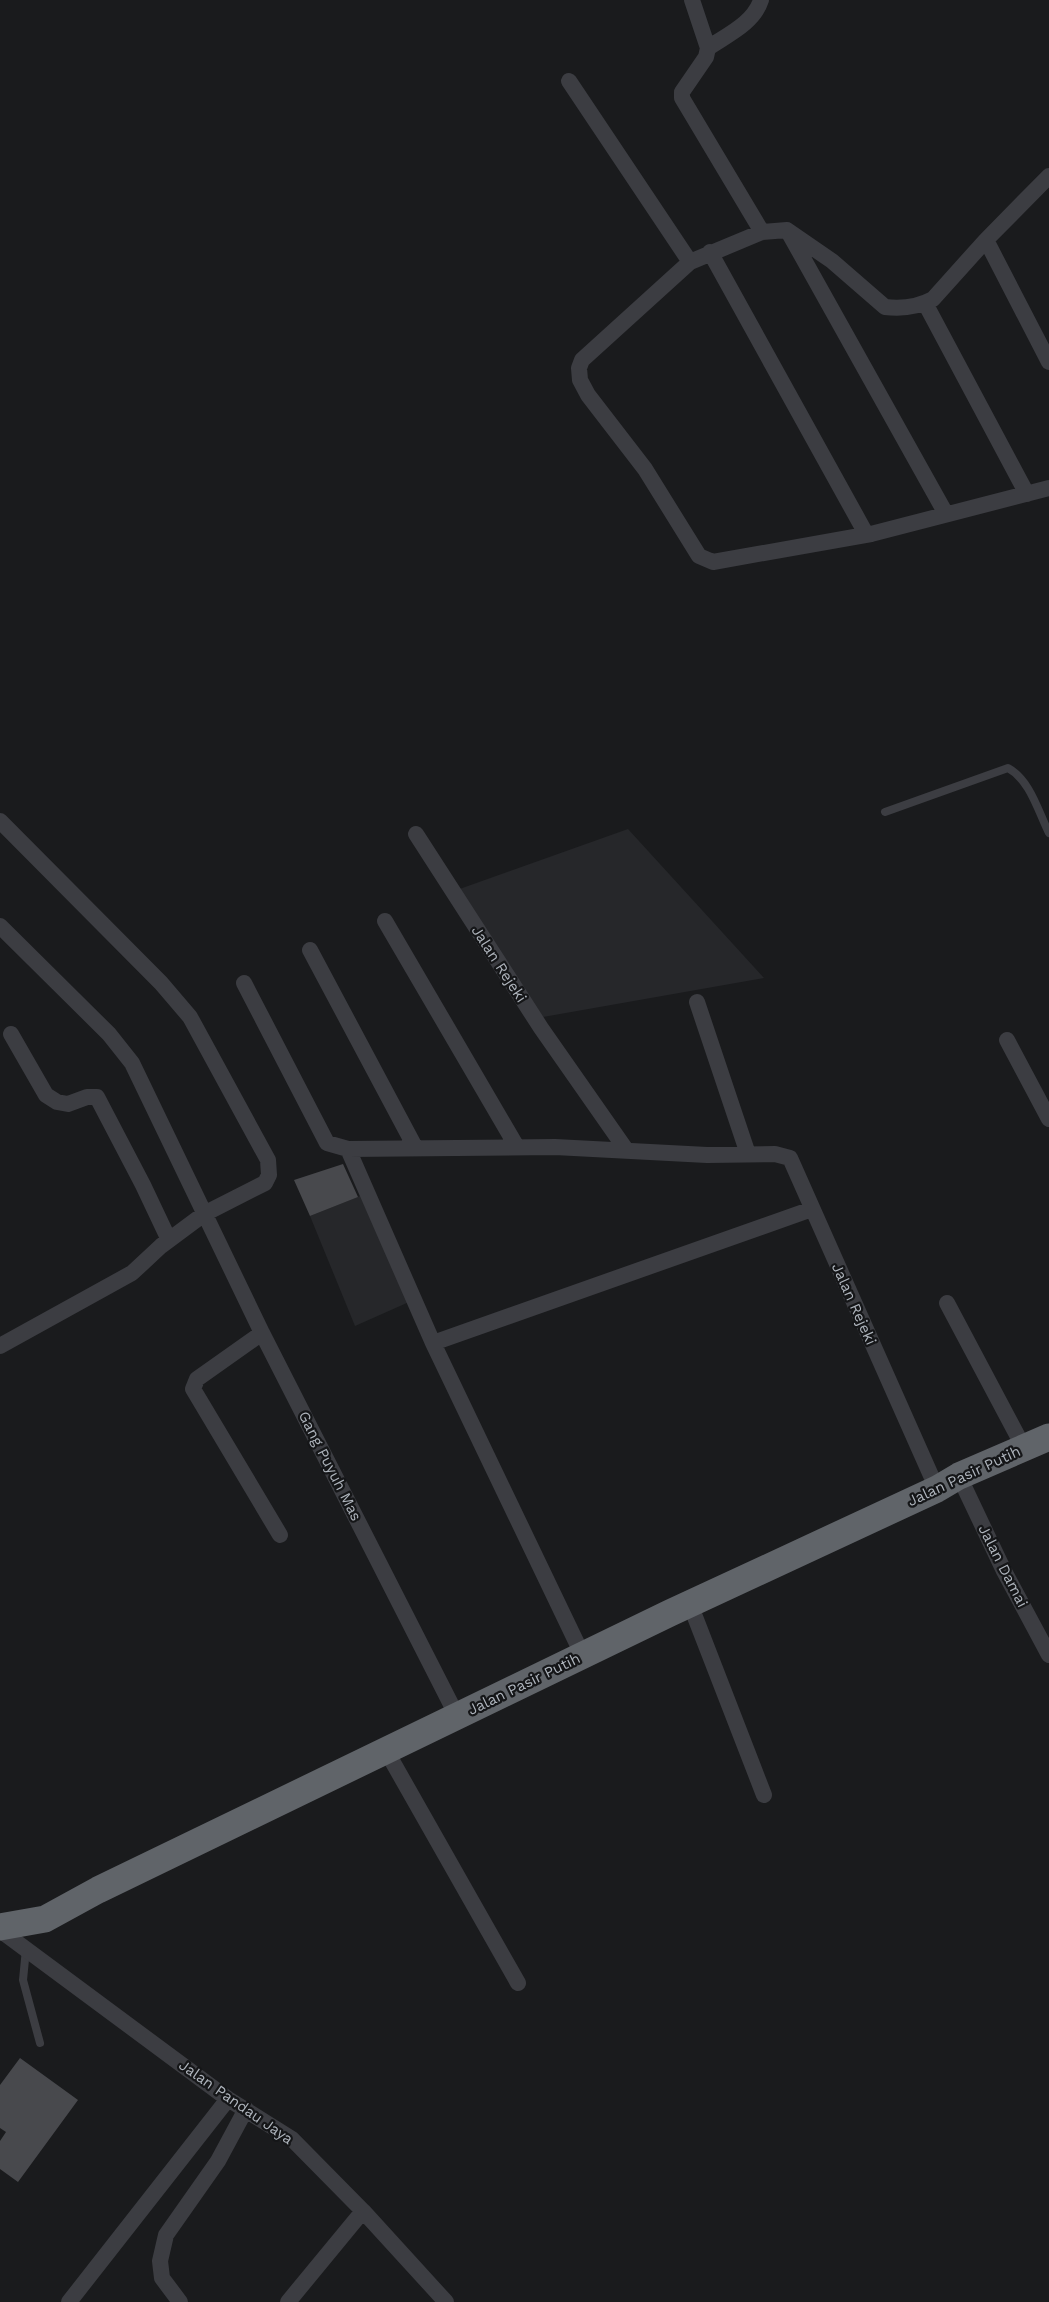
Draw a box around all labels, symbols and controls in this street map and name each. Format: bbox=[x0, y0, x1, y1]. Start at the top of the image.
street label: Jalan Rejeki bbox=[468, 922, 530, 1006]
street label: Jalan Rejeki bbox=[828, 1260, 880, 1348]
street label: Gang Puyuh Mas bbox=[295, 1408, 365, 1524]
street label: Jalan Pasir Putih bbox=[905, 1442, 1023, 1510]
street label: Jalan Damai bbox=[974, 1522, 1032, 1610]
street label: Jalan Pasir Putih bbox=[465, 1649, 583, 1719]
street label: Jalan Pandau Jaya bbox=[175, 2056, 297, 2148]

